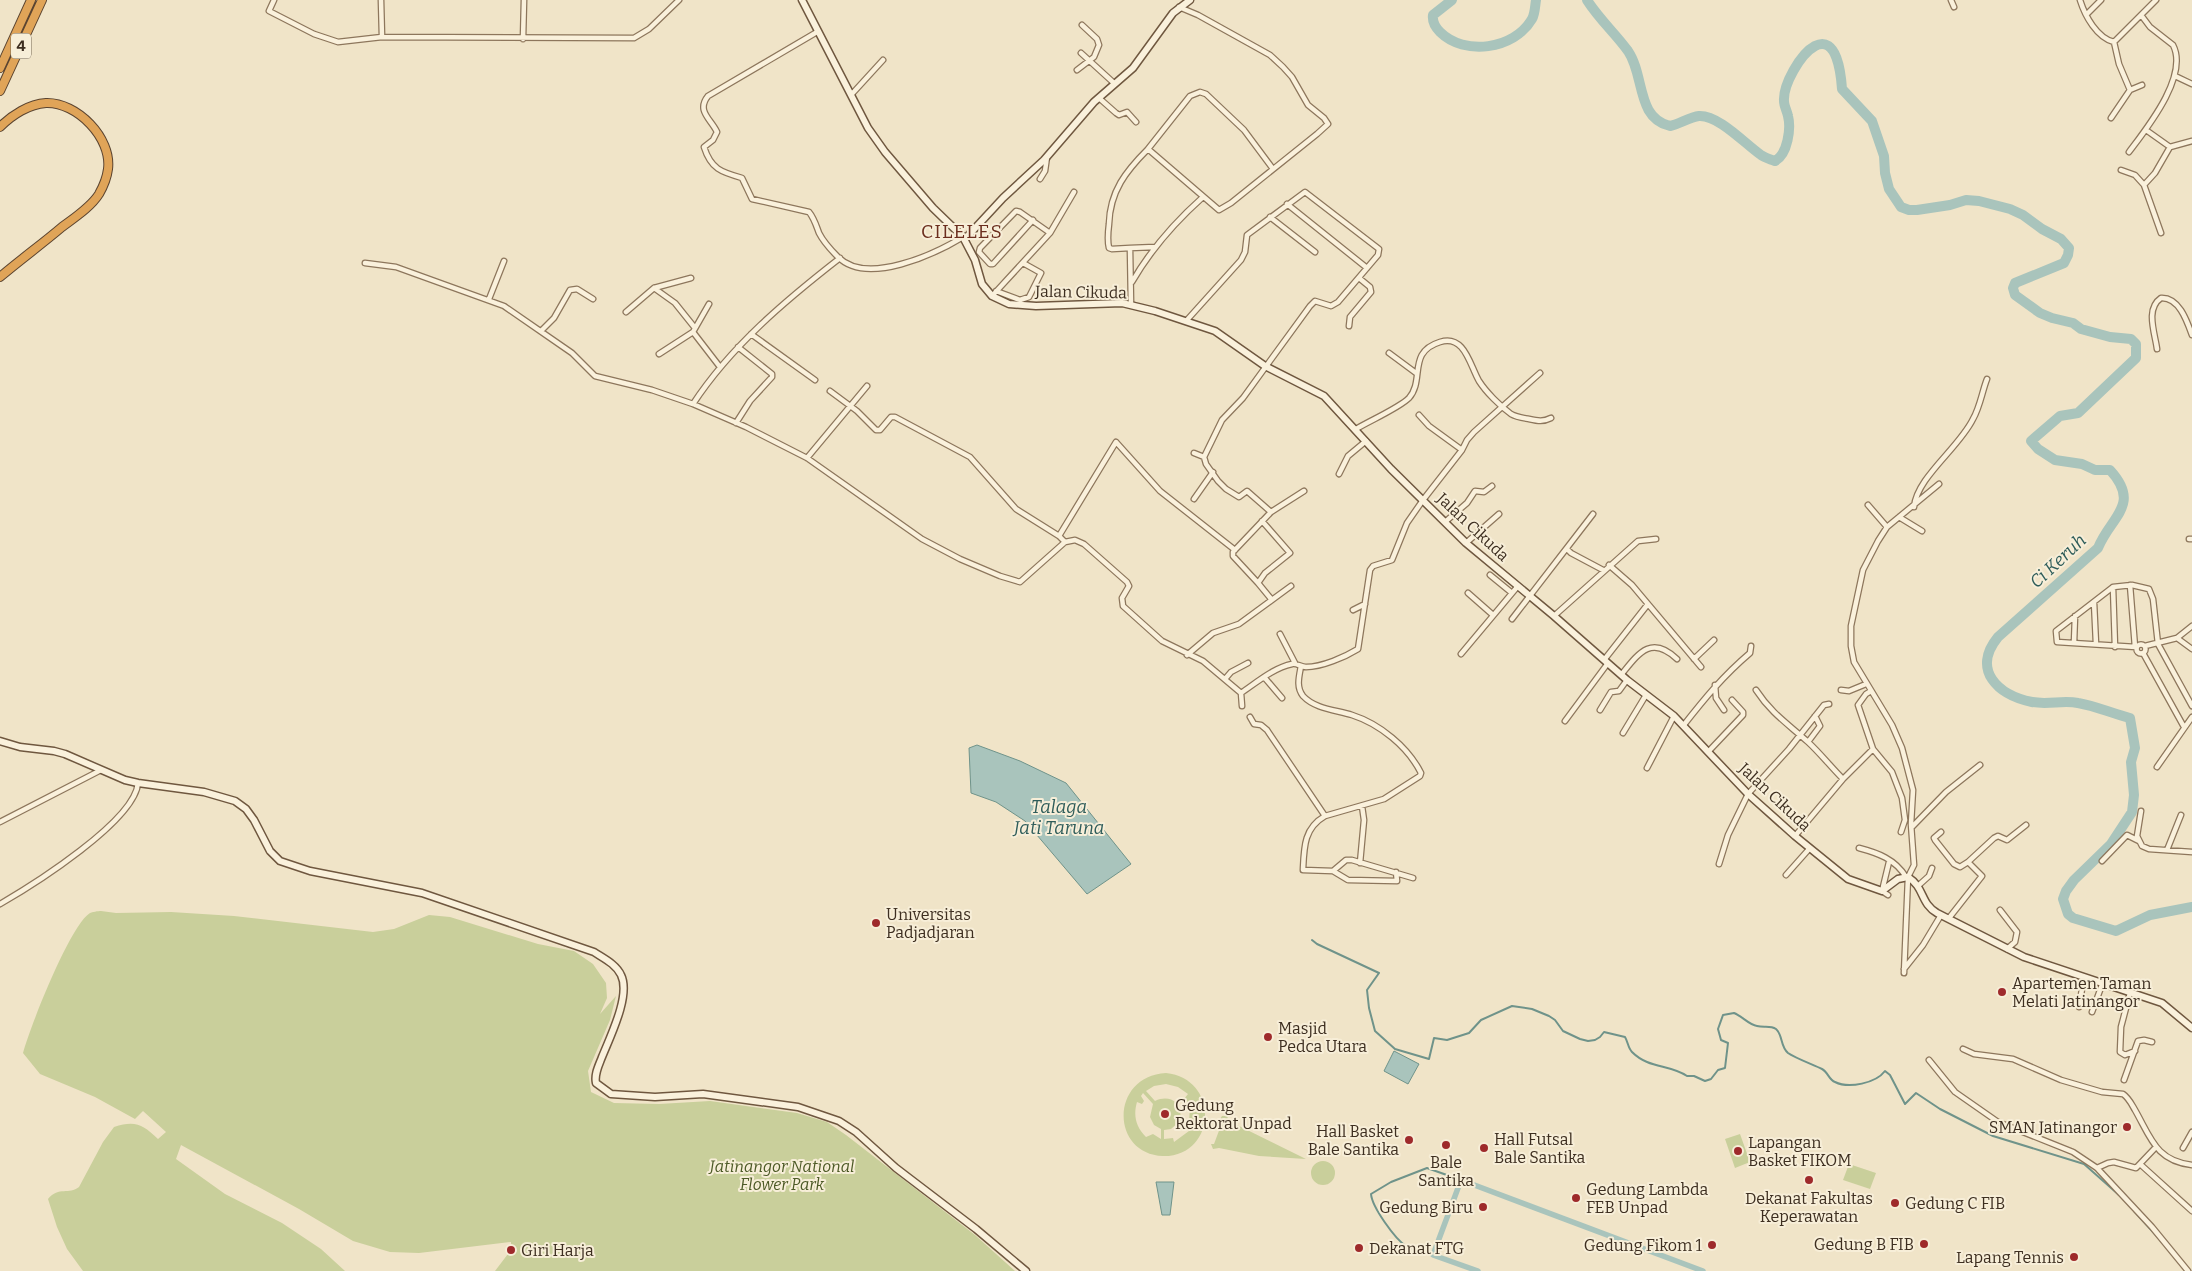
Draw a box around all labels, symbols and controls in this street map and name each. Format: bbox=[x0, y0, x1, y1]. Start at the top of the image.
road number: 4 bbox=[11, 34, 31, 58]
district label: CILELES bbox=[921, 220, 1003, 243]
street label: Jalan Cikuda bbox=[1034, 282, 1127, 302]
street label: Jalan Cikuda bbox=[1432, 488, 1513, 565]
water label: Ci Keruh bbox=[2025, 529, 2091, 593]
street label: Jalan Cikuda bbox=[1734, 758, 1815, 835]
water label: Talaga Jati Taruna bbox=[1012, 796, 1104, 839]
place label: Universitas Padjadjaran bbox=[886, 905, 975, 942]
marker: Universitas Padjadjaran bbox=[870, 917, 882, 929]
place label: Apartemen Taman Melati Jatinangor bbox=[2012, 974, 2151, 1011]
marker: Apartemen Taman Melati Jatinangor bbox=[1996, 986, 2008, 998]
place label: Masjid Pedca Utara bbox=[1278, 1019, 1367, 1056]
marker: Masjid Pedca Utara bbox=[1262, 1031, 1274, 1043]
place label: Gedung Rektorat Unpad bbox=[1175, 1096, 1292, 1133]
marker: Gedung Rektorat Unpad bbox=[1159, 1108, 1171, 1120]
place label: SMAN Jatinangor bbox=[1989, 1118, 2117, 1137]
marker: SMAN Jatinangor bbox=[2121, 1121, 2133, 1133]
place label: Hall Basket Bale Santika bbox=[1308, 1122, 1399, 1159]
place label: Hall Futsal Bale Santika bbox=[1494, 1130, 1586, 1167]
place label: Lapangan Basket FIKOM bbox=[1748, 1133, 1851, 1170]
marker: Hall Basket Bale Santika bbox=[1403, 1134, 1415, 1146]
marker: Bale Santika bbox=[1440, 1139, 1452, 1151]
marker: Hall Futsal Bale Santika bbox=[1478, 1142, 1490, 1154]
marker: Lapangan Basket FIKOM bbox=[1732, 1145, 1744, 1157]
place label: Bale Santika bbox=[1418, 1153, 1474, 1190]
park label: Jatinangor National Flower Park bbox=[708, 1157, 854, 1194]
marker: Dekanat Fakultas Keperawatan bbox=[1803, 1174, 1815, 1186]
place label: Gedung Lambda FEB Unpad bbox=[1586, 1180, 1708, 1217]
place label: Dekanat Fakultas Keperawatan bbox=[1745, 1189, 1873, 1226]
marker: Gedung Lambda FEB Unpad bbox=[1570, 1192, 1582, 1204]
place label: Gedung C FIB bbox=[1905, 1194, 2005, 1213]
marker: Gedung C FIB bbox=[1889, 1197, 1901, 1209]
place label: Gedung Biru bbox=[1379, 1198, 1473, 1217]
marker: Gedung Biru bbox=[1477, 1201, 1489, 1213]
place label: Gedung B FIB bbox=[1814, 1235, 1914, 1254]
place label: Gedung Fikom 1 bbox=[1584, 1236, 1703, 1255]
marker: Gedung B FIB bbox=[1918, 1238, 1930, 1250]
place label: Dekanat FTG bbox=[1369, 1239, 1464, 1258]
marker: Gedung Fikom 1 bbox=[1706, 1239, 1718, 1251]
place label: Giri Harja bbox=[521, 1241, 594, 1260]
marker: Dekanat FTG bbox=[1353, 1242, 1365, 1254]
marker: Giri Harja bbox=[505, 1244, 517, 1256]
place label: Lapang Tennis bbox=[1956, 1248, 2064, 1267]
marker: Lapang Tennis bbox=[2068, 1251, 2080, 1263]

